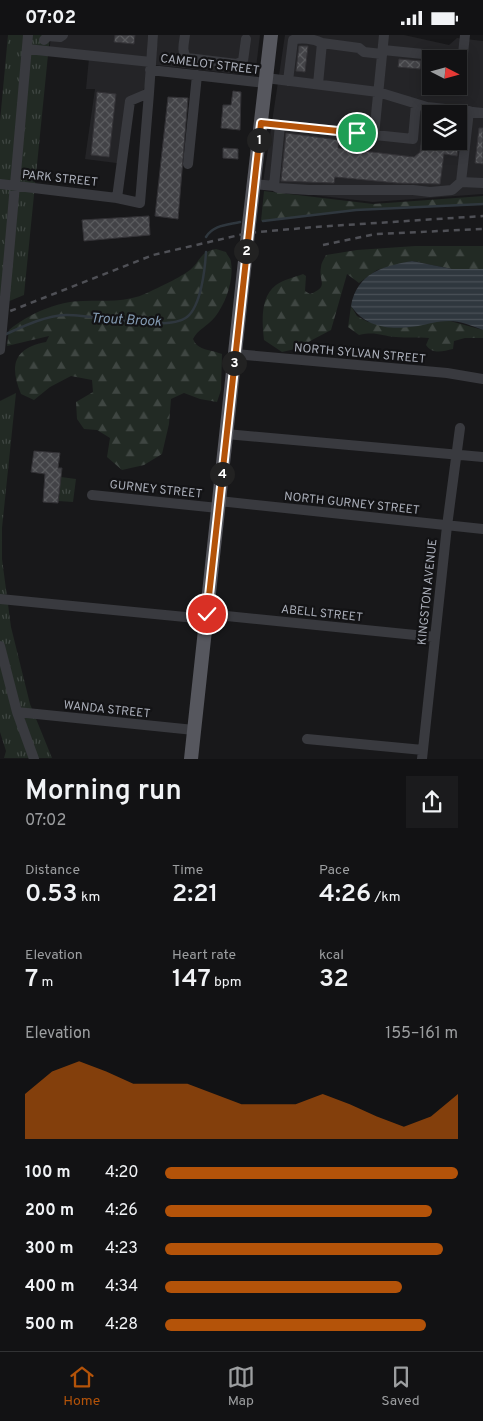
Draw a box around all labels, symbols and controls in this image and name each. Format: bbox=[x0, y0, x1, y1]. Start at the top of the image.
text: 07:02 bbox=[25, 6, 76, 30]
north arrow bbox=[422, 50, 468, 95]
map controls bbox=[422, 50, 467, 150]
street label: CAMELOT STREET bbox=[159, 51, 260, 79]
button: layers bbox=[422, 105, 467, 150]
pin bbox=[336, 112, 378, 154]
icon: arrive bbox=[343, 119, 371, 147]
pin: 1 bbox=[246, 127, 272, 153]
text: 1 bbox=[257, 132, 262, 149]
street label: PARK STREET bbox=[21, 167, 99, 191]
pin: 2 bbox=[234, 239, 258, 263]
text: 2 bbox=[242, 243, 251, 260]
water label: Trout Brook bbox=[90, 310, 163, 331]
street label: NORTH SYLVAN STREET bbox=[293, 340, 426, 368]
pin: 3 bbox=[222, 351, 246, 375]
text: 3 bbox=[230, 355, 239, 372]
pin: 4 bbox=[210, 461, 234, 487]
text: 4 bbox=[218, 466, 227, 483]
street label: GURNEY STREET bbox=[109, 477, 203, 503]
street label: NORTH GURNEY STREET bbox=[283, 489, 420, 519]
street label: KINGSTON AVENUE bbox=[414, 538, 442, 646]
pin bbox=[186, 593, 228, 635]
icon: check bbox=[193, 600, 221, 628]
street label: ABELL STREET bbox=[280, 602, 364, 626]
street label: WANDA STREET bbox=[63, 697, 151, 723]
text: Morning run bbox=[25, 774, 182, 810]
button: share bbox=[406, 776, 458, 828]
text: 07:02 bbox=[25, 811, 66, 831]
text: Distance bbox=[25, 862, 80, 879]
text: Time bbox=[172, 862, 203, 879]
text: Pace bbox=[319, 862, 350, 879]
text: 0.53 bbox=[25, 879, 78, 911]
text: 2:21 bbox=[172, 879, 218, 911]
text: 4:26 bbox=[319, 879, 371, 911]
text: km bbox=[78, 889, 100, 906]
text: /km bbox=[371, 889, 401, 906]
text: Elevation bbox=[25, 947, 83, 964]
text: Heart rate bbox=[172, 947, 236, 964]
text: kcal bbox=[319, 947, 344, 964]
text: 7 bbox=[25, 964, 38, 996]
text: 147 bbox=[172, 964, 211, 996]
text: 32 bbox=[319, 964, 349, 996]
text: m bbox=[38, 974, 53, 991]
text: bpm bbox=[211, 974, 242, 991]
text: Elevation bbox=[25, 1024, 91, 1044]
text: 155–161 m bbox=[385, 1024, 458, 1044]
text: 100 m bbox=[25, 1163, 71, 1183]
text: 4:20 bbox=[105, 1163, 139, 1183]
text: 200 m bbox=[25, 1201, 74, 1221]
text: 4:26 bbox=[105, 1201, 138, 1221]
text: 300 m bbox=[25, 1239, 73, 1259]
text: 4:23 bbox=[105, 1239, 138, 1259]
text: 400 m bbox=[25, 1277, 74, 1297]
text: 4:34 bbox=[105, 1277, 138, 1297]
text: 500 m bbox=[25, 1315, 74, 1335]
text: 4:28 bbox=[105, 1315, 138, 1335]
tab: Home bbox=[63, 1363, 100, 1410]
tab: Map bbox=[227, 1363, 255, 1410]
tab: Saved bbox=[381, 1363, 420, 1410]

